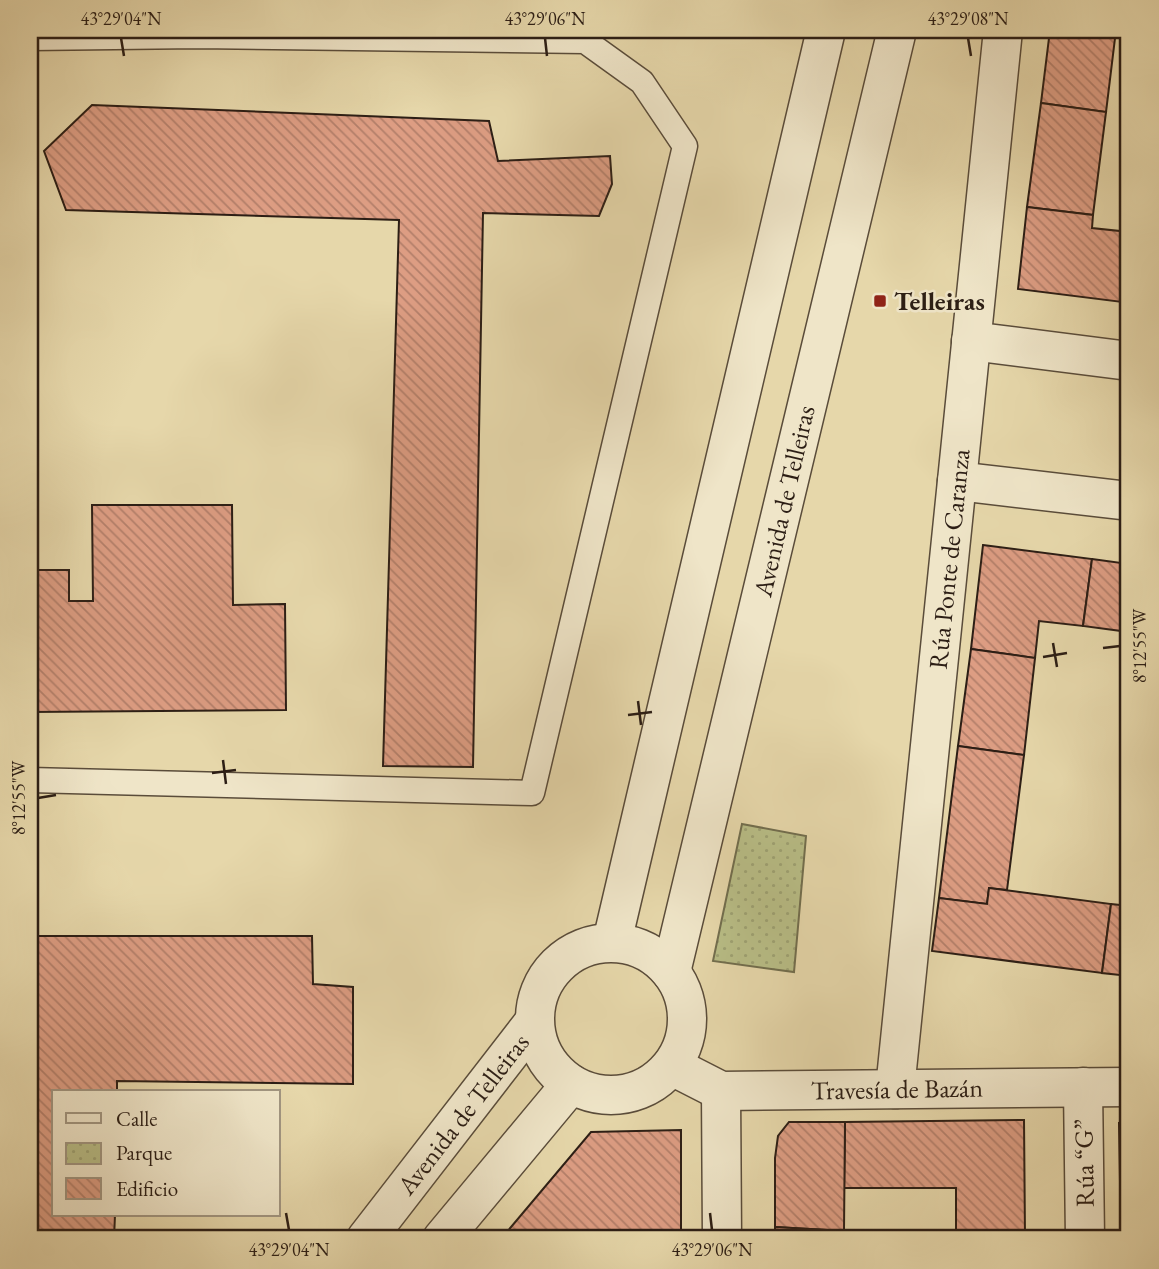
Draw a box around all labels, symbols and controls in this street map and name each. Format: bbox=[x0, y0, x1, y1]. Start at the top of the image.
text: 43°29'04"N bbox=[81, 7, 162, 30]
text: 43°29'06"N bbox=[505, 7, 586, 30]
text: 43°29'08"N bbox=[928, 7, 1009, 30]
place label: Telleiras bbox=[894, 284, 985, 318]
marker: Telleiras bbox=[872, 293, 888, 309]
street label: Avenida de Telleiras bbox=[745, 402, 823, 601]
street label: Rúa Ponte de Caranza bbox=[921, 447, 978, 671]
text: 8°12'55"W bbox=[1128, 608, 1151, 683]
text: 8°12'55"W bbox=[7, 760, 30, 835]
street label: Avenida de Telleiras bbox=[389, 1026, 537, 1202]
street label: Travesía de Bazán bbox=[811, 1070, 984, 1107]
legend bbox=[52, 1090, 280, 1216]
text: Calle bbox=[116, 1105, 158, 1132]
street label: Rúa “G” bbox=[1066, 1118, 1102, 1208]
text: Parque bbox=[116, 1139, 172, 1166]
text: Edificio bbox=[116, 1175, 178, 1202]
text: 43°29'04"N bbox=[249, 1238, 330, 1261]
text: 43°29'06"N bbox=[672, 1238, 753, 1261]

